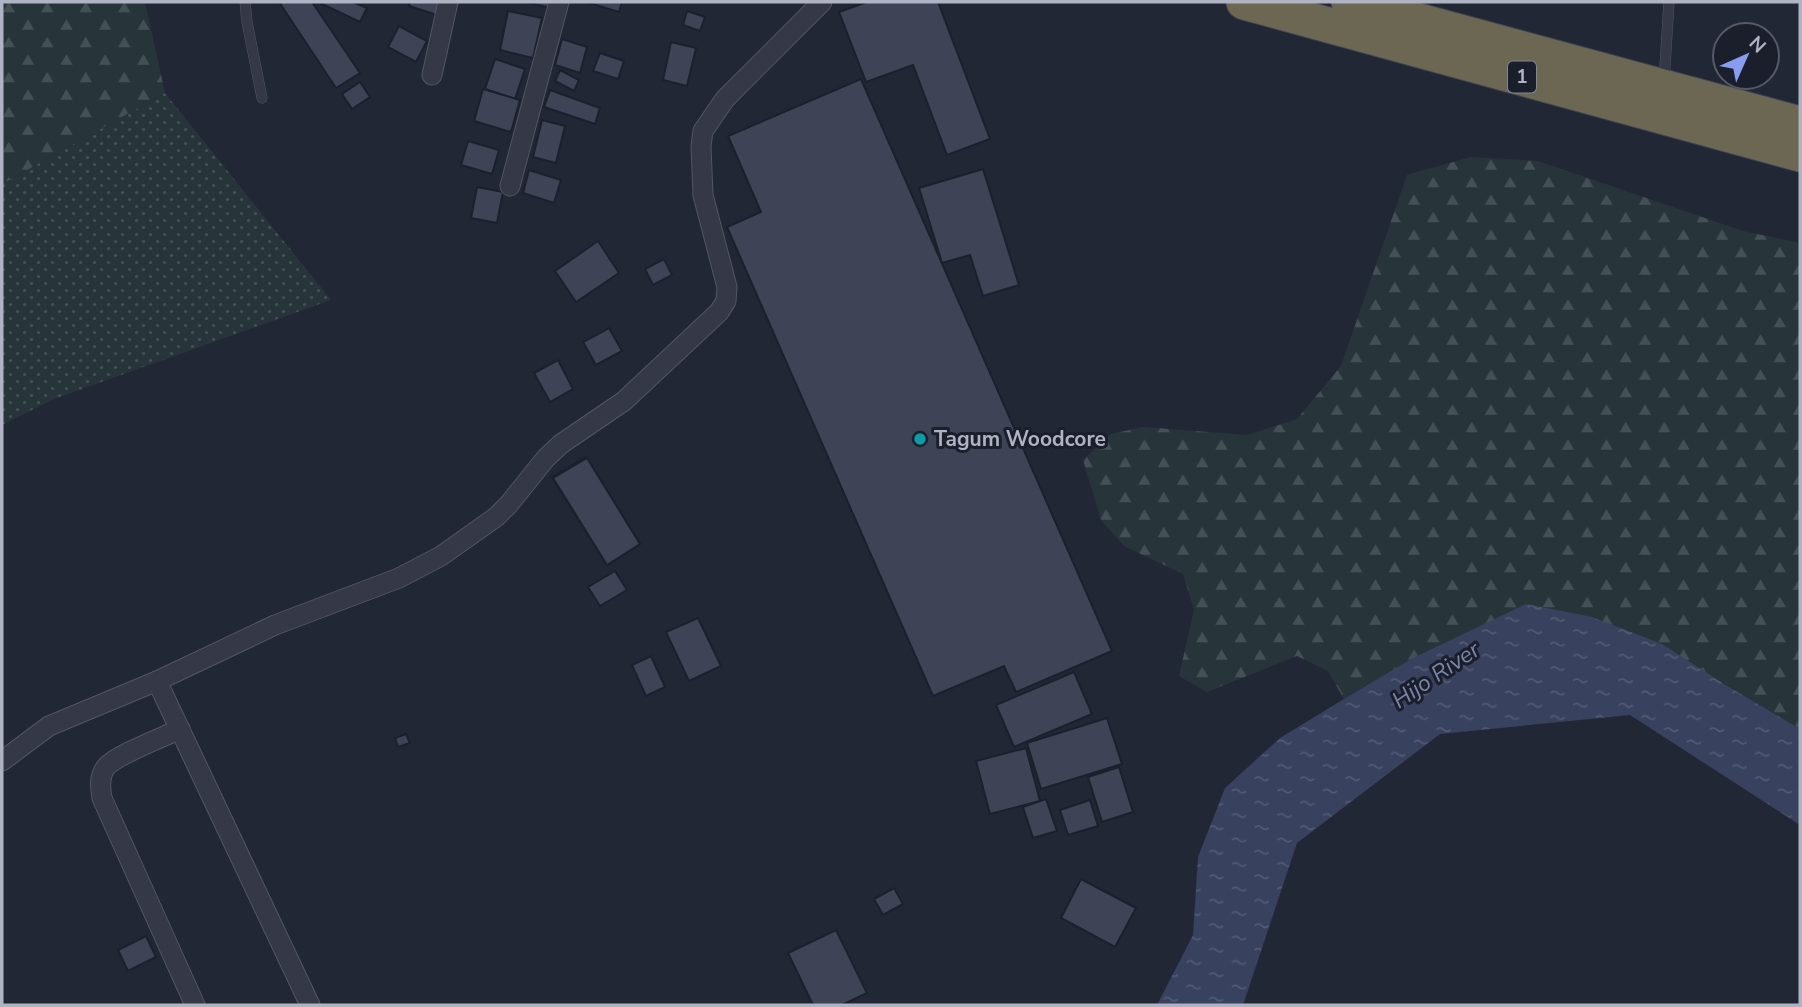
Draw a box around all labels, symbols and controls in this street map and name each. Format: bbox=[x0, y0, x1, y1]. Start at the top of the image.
north arrow bbox=[1711, 21, 1781, 91]
text: N bbox=[1743, 30, 1772, 59]
road number: 1 bbox=[1508, 61, 1536, 92]
place label: Tagum Woodcore bbox=[934, 425, 1106, 453]
marker: Tagum Woodcore bbox=[912, 431, 928, 447]
water label: Hijo River bbox=[1386, 634, 1487, 716]

